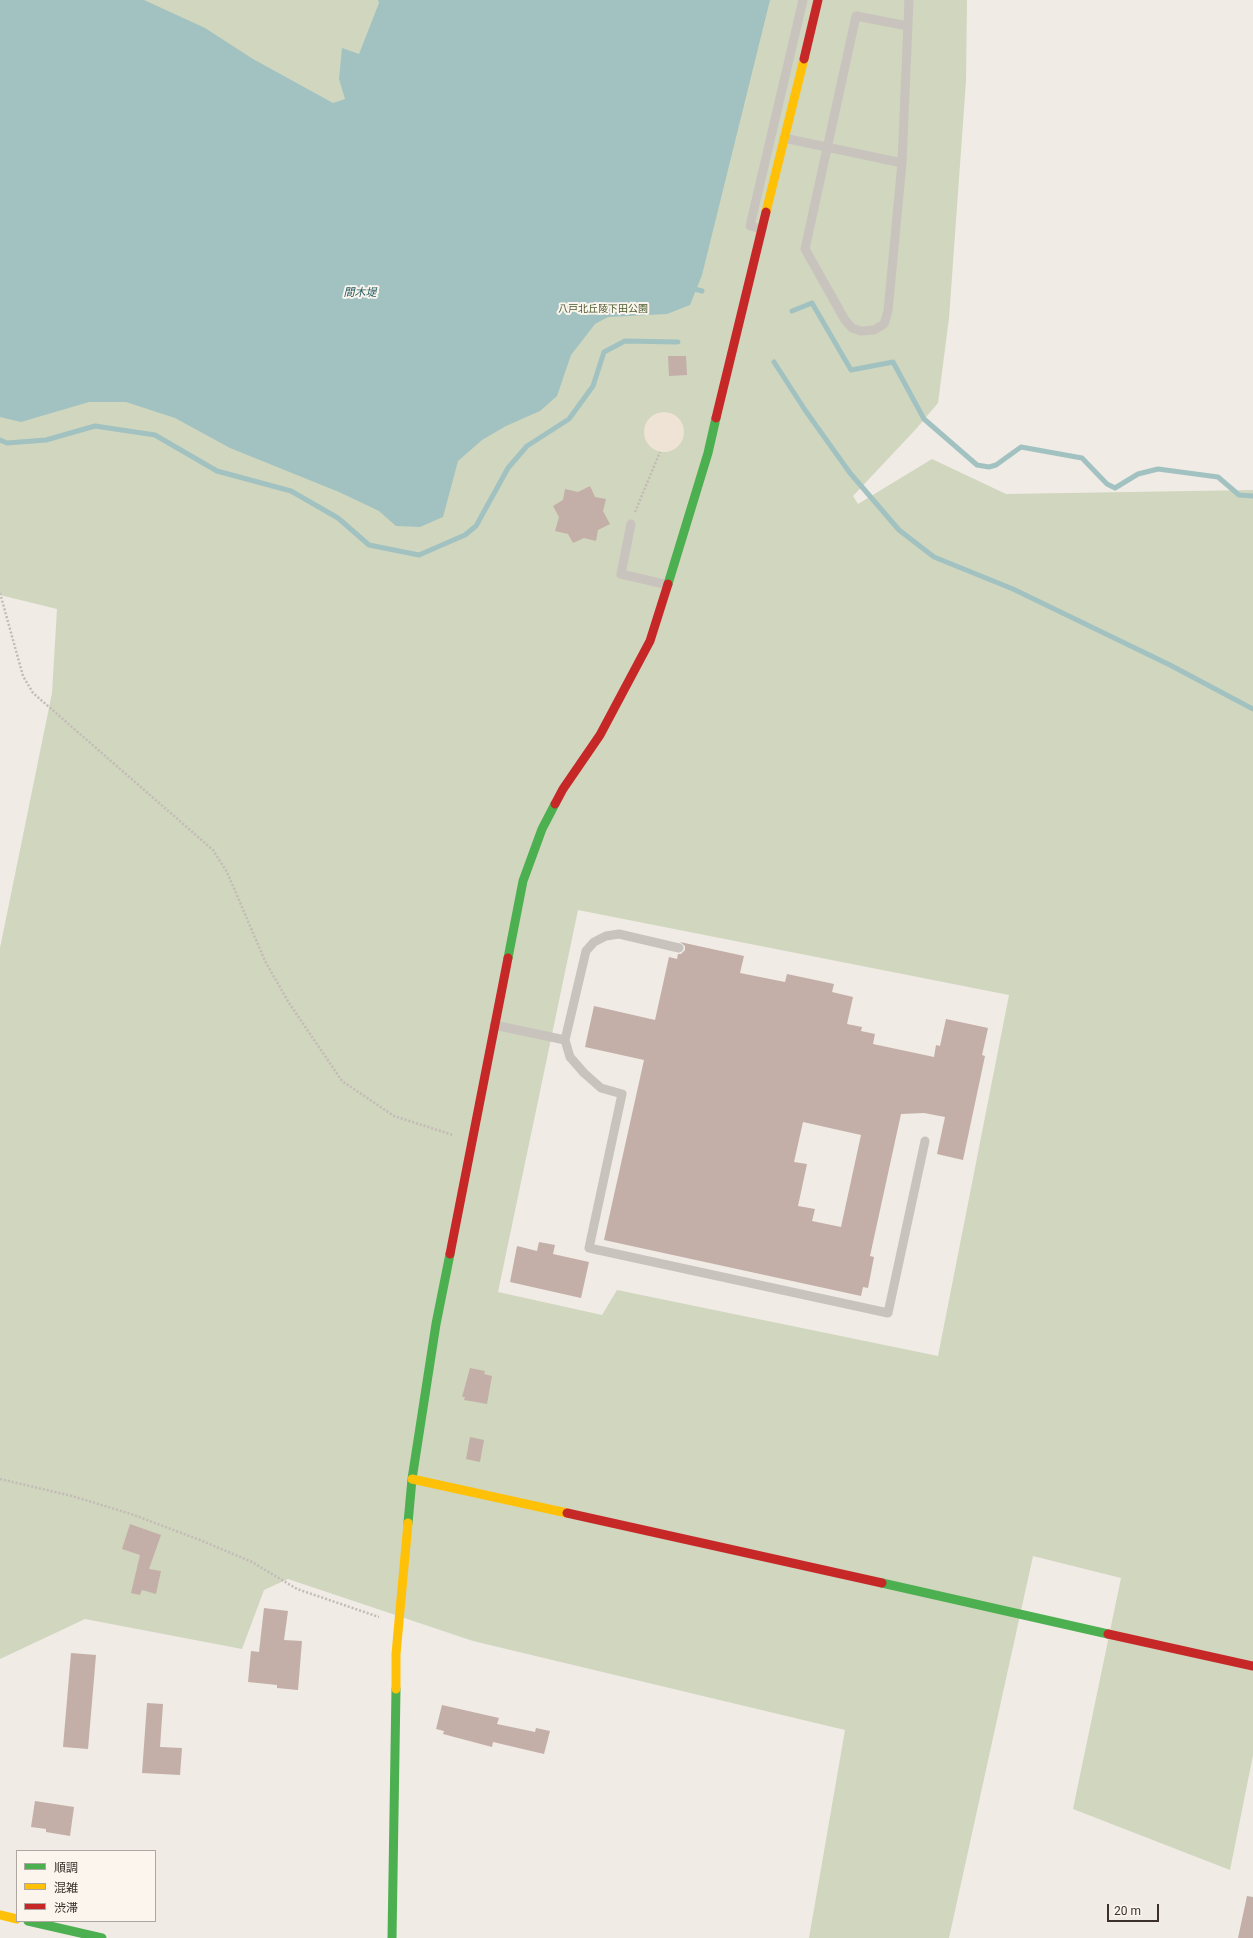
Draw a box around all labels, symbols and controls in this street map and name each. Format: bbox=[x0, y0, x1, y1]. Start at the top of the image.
water label: 間木堤 bbox=[344, 286, 376, 300]
park label: 八戸北丘陵下田公園 bbox=[558, 303, 648, 315]
legend bbox=[16, 1850, 156, 1922]
text: 順調 bbox=[54, 1861, 78, 1875]
text: 混雑 bbox=[54, 1881, 78, 1895]
scale bar bbox=[1109, 1896, 1161, 1922]
text: 渋滞 bbox=[54, 1901, 78, 1915]
text: 20 m bbox=[1114, 1904, 1141, 1918]

